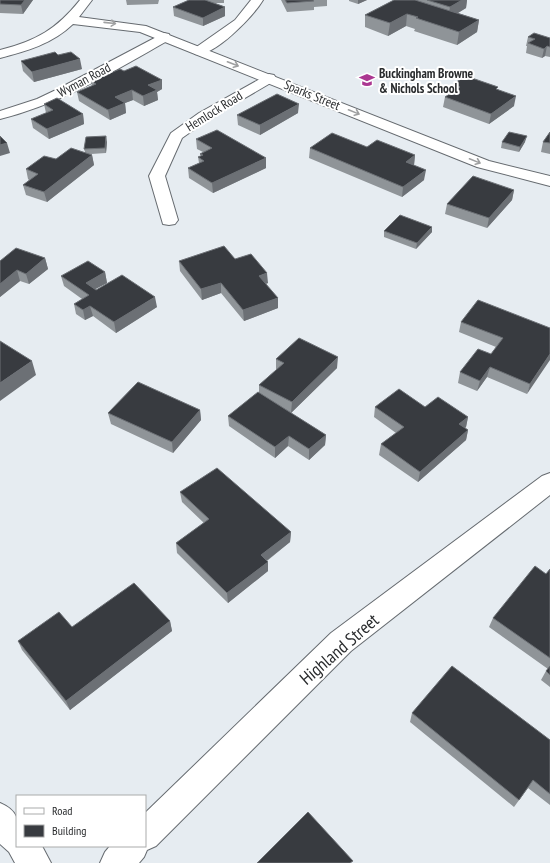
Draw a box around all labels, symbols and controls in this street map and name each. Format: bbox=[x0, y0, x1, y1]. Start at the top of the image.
one-way arrow bbox=[103, 20, 116, 27]
street label: Wyman Road bbox=[55, 59, 113, 101]
one-way arrow bbox=[227, 61, 239, 68]
place label: Buckingham Browne & Nichols School bbox=[379, 65, 474, 97]
school or university icon: Buckingham Browne & Nichols School bbox=[358, 71, 376, 89]
street label: Sparks Street bbox=[281, 76, 343, 114]
street label: Hemlock Road bbox=[182, 87, 246, 135]
one-way arrow bbox=[348, 108, 360, 116]
one-way arrow bbox=[468, 157, 480, 165]
street label: Highland Street bbox=[295, 608, 383, 690]
legend bbox=[16, 795, 146, 847]
text: Road bbox=[52, 803, 72, 818]
text: Building bbox=[52, 823, 87, 838]

